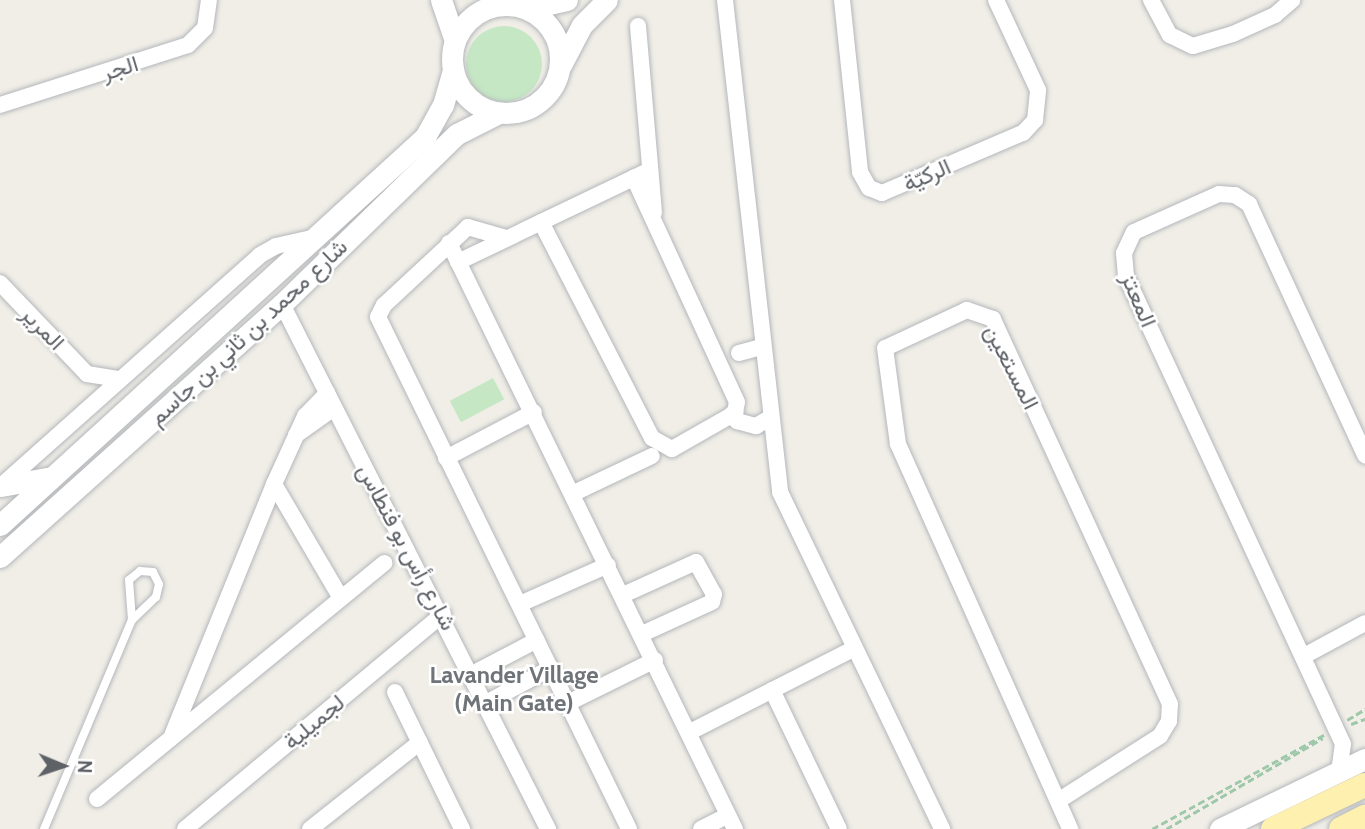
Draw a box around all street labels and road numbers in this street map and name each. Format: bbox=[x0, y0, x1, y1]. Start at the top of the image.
street label: الجر bbox=[99, 49, 141, 87]
street label: الركيّة bbox=[899, 152, 955, 198]
street label: شارع محمد بن ثاني بن جاسم bbox=[143, 233, 353, 431]
street label: المعتز bbox=[1115, 269, 1163, 331]
street label: المرير bbox=[15, 300, 71, 356]
street label: المستعين bbox=[979, 320, 1045, 414]
street label: شارع رأس بو فنطاس bbox=[351, 459, 463, 635]
street label: لجميلية bbox=[278, 688, 350, 756]

